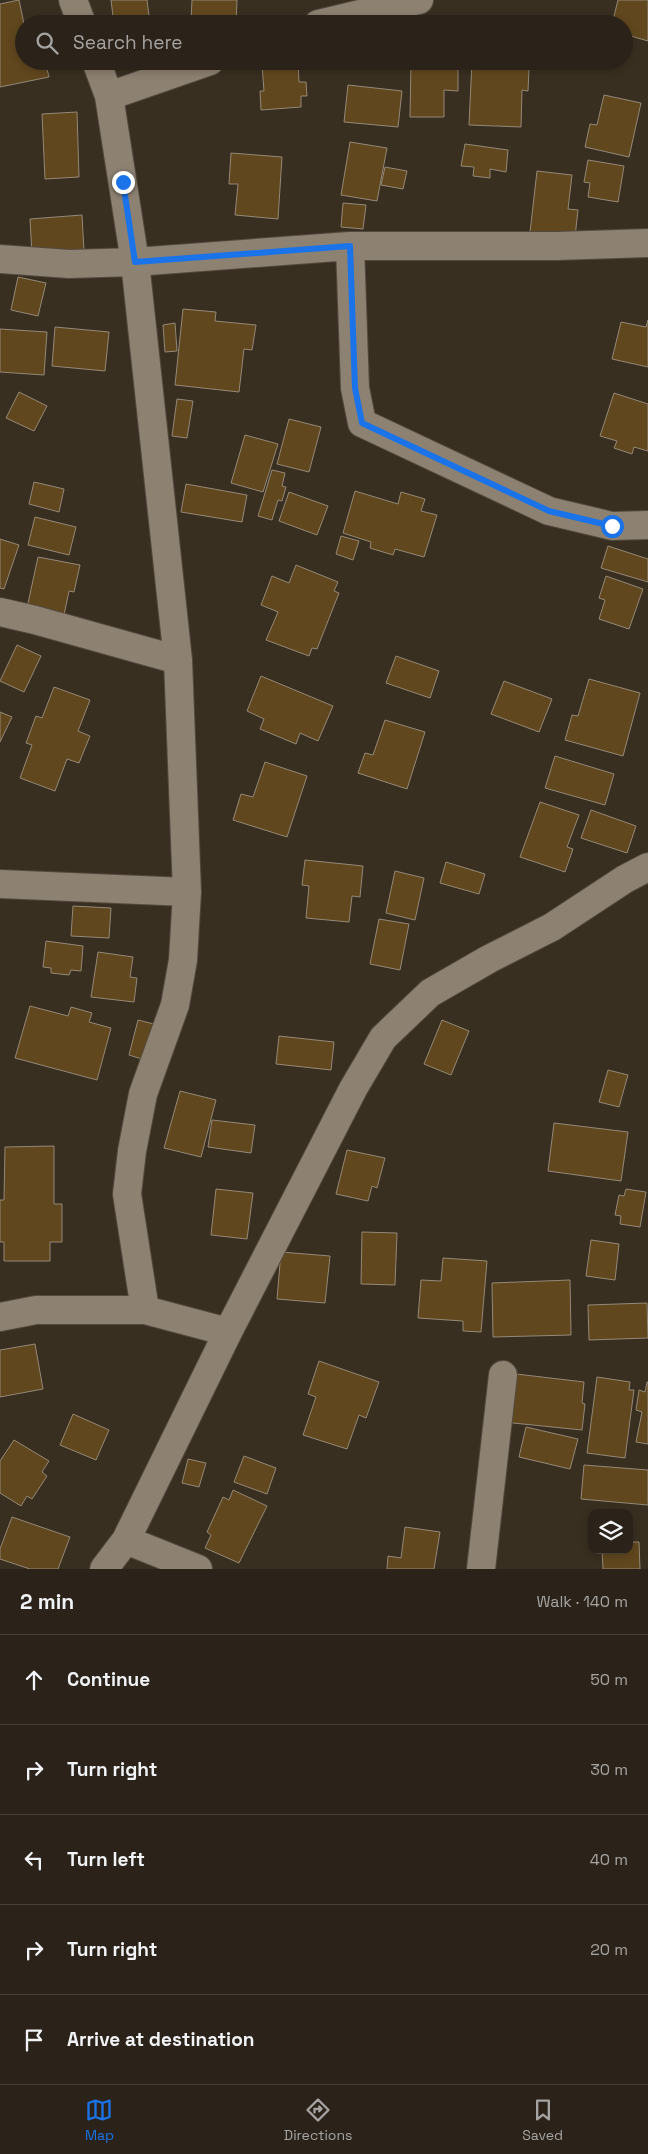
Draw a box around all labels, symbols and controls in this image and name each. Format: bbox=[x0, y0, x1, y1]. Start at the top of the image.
search box bbox=[15, 15, 633, 70]
icon: search bbox=[33, 29, 61, 57]
text: Search here bbox=[73, 30, 183, 55]
route end bbox=[112, 171, 135, 194]
route start bbox=[601, 515, 624, 538]
map controls bbox=[588, 1509, 633, 1554]
button: layers bbox=[588, 1509, 633, 1554]
text: 2 min bbox=[20, 1588, 74, 1615]
text: Walk · 140 m bbox=[536, 1591, 628, 1612]
icon: ahead bbox=[20, 1666, 48, 1694]
text: Continue bbox=[67, 1667, 150, 1692]
text: 50 m bbox=[590, 1669, 628, 1690]
icon: right bbox=[20, 1756, 48, 1784]
text: Turn right bbox=[67, 1757, 157, 1782]
text: 30 m bbox=[590, 1759, 628, 1780]
icon: left bbox=[20, 1846, 48, 1874]
text: Turn left bbox=[67, 1847, 145, 1872]
text: 40 m bbox=[590, 1849, 628, 1870]
icon: right bbox=[20, 1936, 48, 1964]
text: Turn right bbox=[67, 1937, 157, 1962]
text: 20 m bbox=[590, 1939, 628, 1960]
icon: arrive bbox=[20, 2026, 48, 2054]
text: Arrive at destination bbox=[67, 2027, 255, 2052]
tab: Map bbox=[85, 2096, 114, 2144]
tab: Directions bbox=[284, 2096, 352, 2144]
tab: Saved bbox=[522, 2096, 563, 2144]

